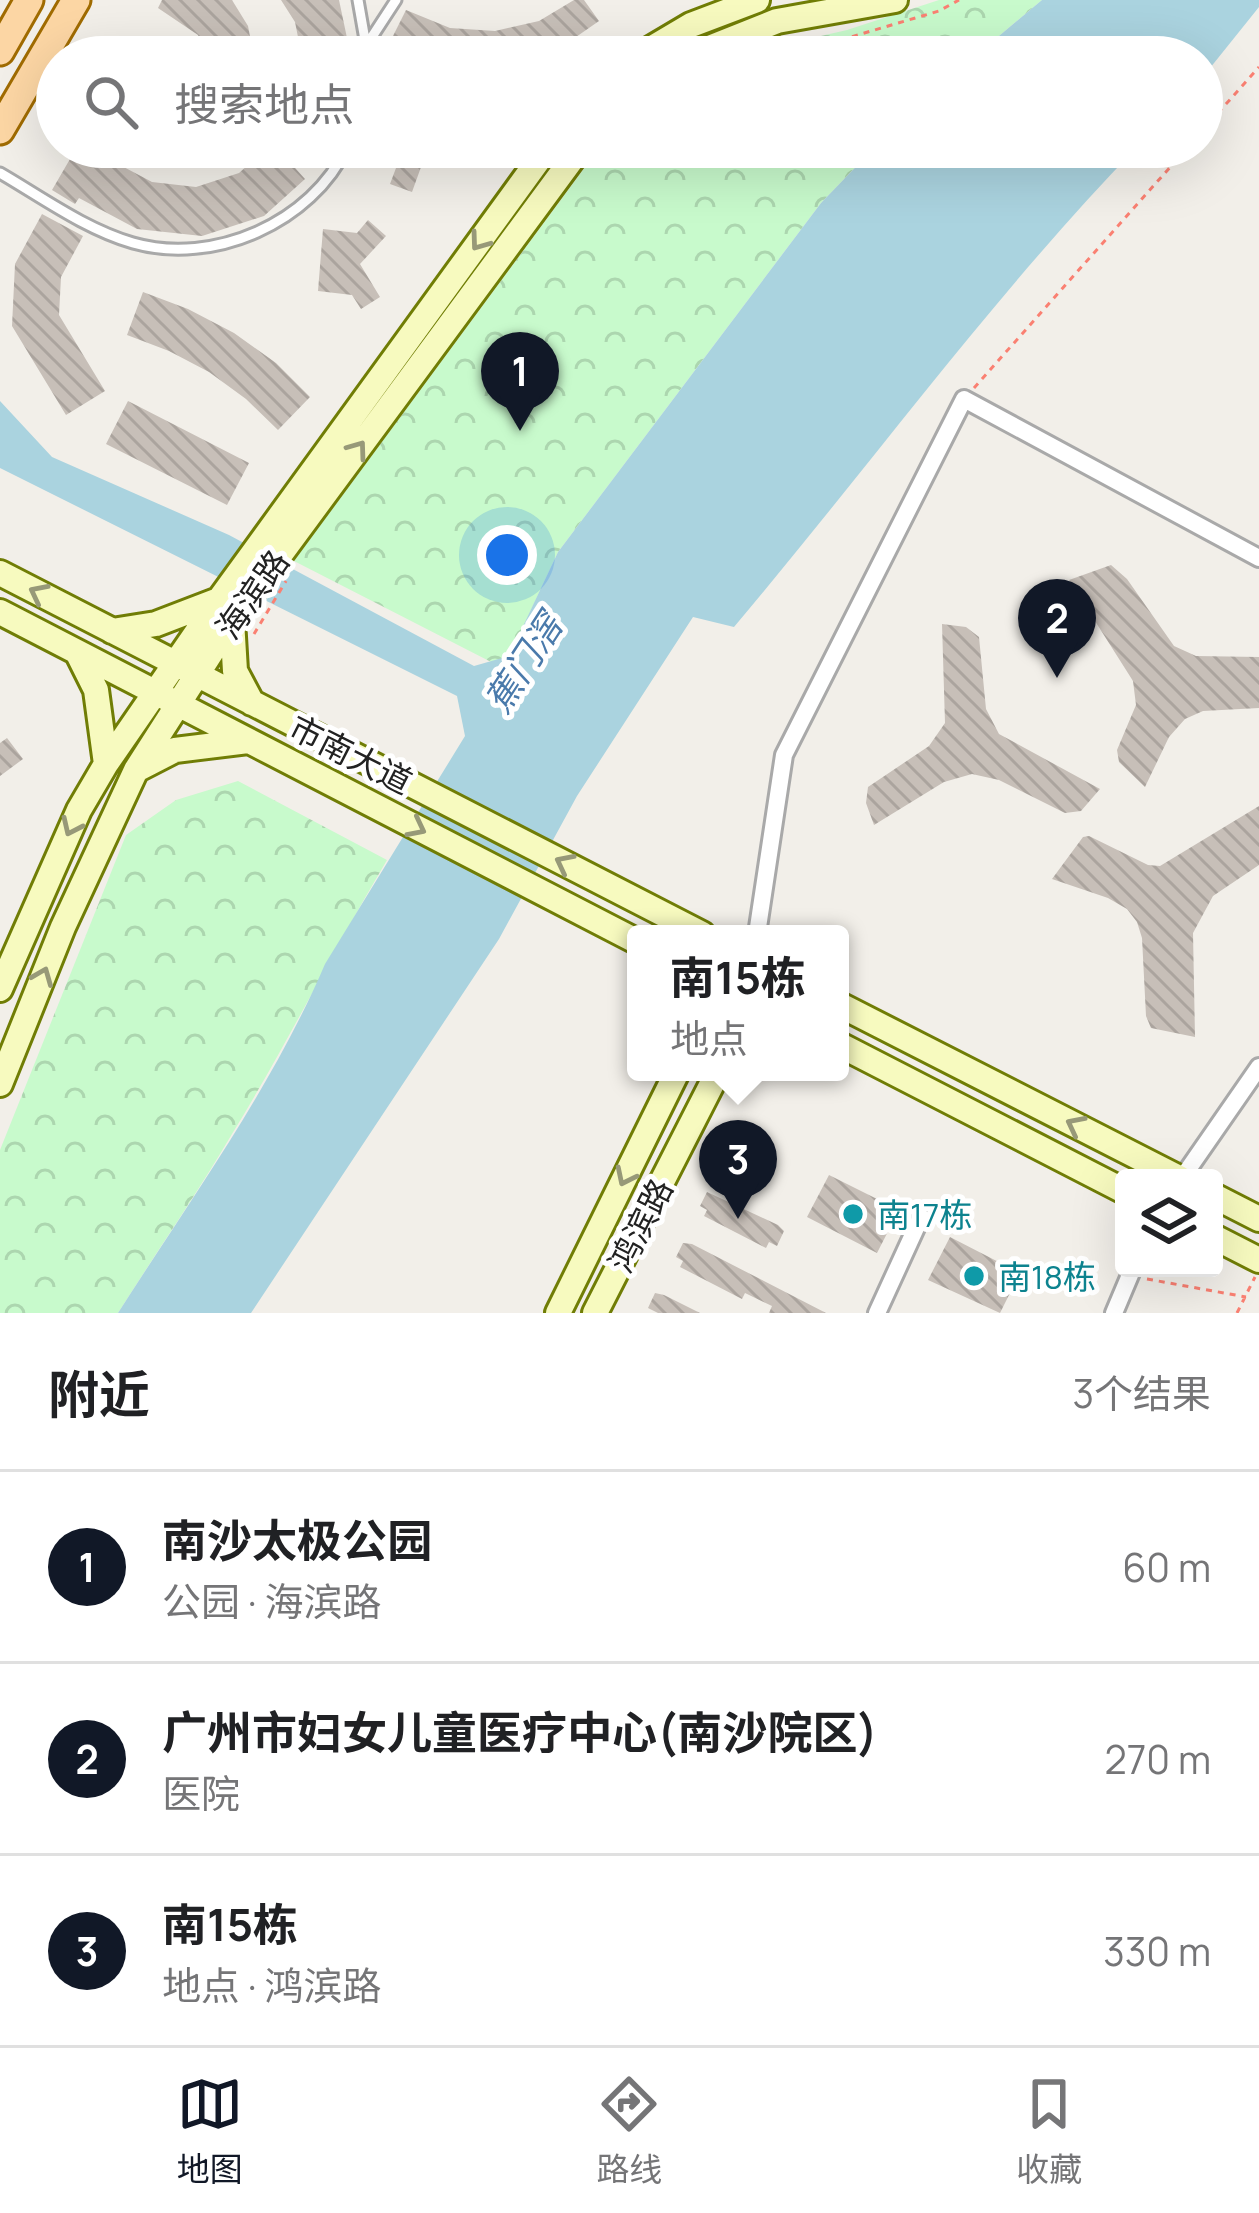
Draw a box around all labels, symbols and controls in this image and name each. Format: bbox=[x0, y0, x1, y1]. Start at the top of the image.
search box bbox=[36, 36, 1223, 168]
icon: search bbox=[78, 69, 144, 135]
text: 搜索地点 bbox=[174, 73, 354, 135]
one-way arrow bbox=[471, 229, 493, 251]
pin: 1 bbox=[481, 332, 559, 431]
one-way arrow bbox=[343, 441, 365, 462]
your location bbox=[477, 525, 537, 585]
street label: 海滨路 bbox=[205, 541, 299, 647]
pin: 2 bbox=[1018, 579, 1096, 678]
one-way arrow bbox=[29, 585, 51, 608]
water label: 蕉门滘 bbox=[473, 600, 576, 722]
street label: 市南大道 bbox=[282, 704, 420, 804]
one-way arrow bbox=[404, 813, 426, 836]
one-way arrow bbox=[62, 815, 85, 836]
one-way arrow bbox=[554, 855, 576, 878]
popup bbox=[627, 925, 849, 1081]
text: 南15栋 bbox=[670, 946, 806, 1008]
one-way arrow bbox=[29, 966, 54, 987]
text: 地点 bbox=[670, 1011, 748, 1065]
one-way arrow bbox=[1065, 1116, 1087, 1139]
pin: 3 bbox=[699, 1120, 777, 1219]
one-way arrow bbox=[616, 1165, 640, 1186]
map controls bbox=[1115, 1169, 1223, 1277]
button: layers bbox=[1115, 1169, 1223, 1277]
street label: 鸿滨路 bbox=[597, 1171, 683, 1279]
place label: 南17栋 bbox=[877, 1192, 972, 1237]
marker: 南17栋 bbox=[840, 1201, 866, 1227]
place label: 南18栋 bbox=[998, 1254, 1096, 1299]
marker: 南18栋 bbox=[961, 1263, 987, 1289]
text: 附近 bbox=[48, 1359, 150, 1428]
text: 3个结果 bbox=[1072, 1366, 1211, 1420]
text: 南沙太极公园 bbox=[162, 1509, 432, 1571]
text: 1 bbox=[78, 1540, 96, 1594]
text: 60 m bbox=[1122, 1540, 1211, 1594]
text: 公园 · 海滨路 bbox=[162, 1574, 381, 1628]
text: 广州市妇女儿童医疗中心(南沙院区) bbox=[162, 1701, 878, 1763]
text: 2 bbox=[75, 1732, 99, 1786]
text: 270 m bbox=[1105, 1732, 1211, 1786]
text: 医院 bbox=[162, 1766, 240, 1820]
text: 南15栋 bbox=[162, 1893, 298, 1955]
text: 3 bbox=[76, 1924, 98, 1978]
text: 330 m bbox=[1103, 1924, 1211, 1978]
text: 地点 · 鸿滨路 bbox=[162, 1958, 381, 2012]
tab: 地图 bbox=[177, 2071, 243, 2191]
tab: 路线 bbox=[596, 2071, 662, 2191]
tab: 收藏 bbox=[1016, 2071, 1082, 2191]

